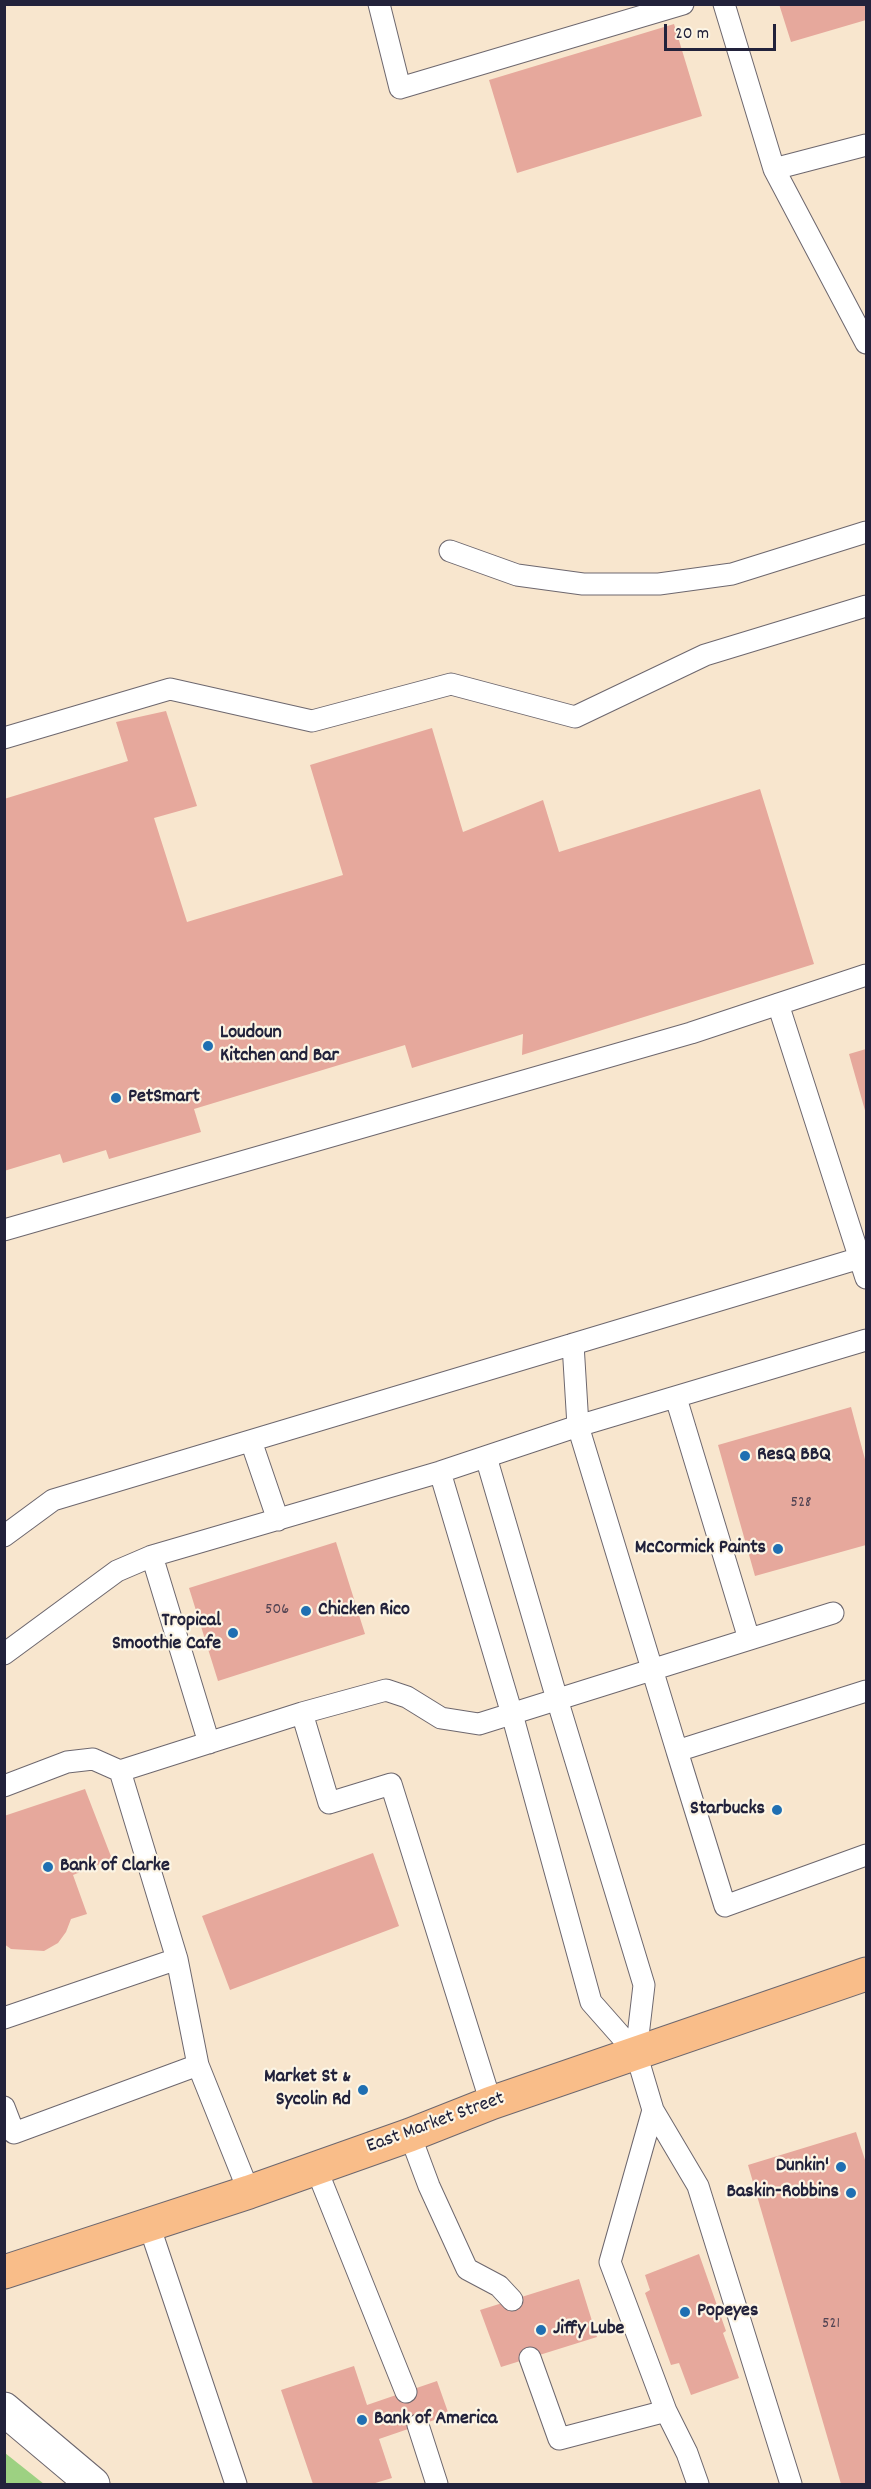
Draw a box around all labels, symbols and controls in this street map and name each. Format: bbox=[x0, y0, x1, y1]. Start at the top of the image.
scale bar bbox=[667, 12, 780, 50]
text: 20 m bbox=[675, 22, 709, 47]
place label: Loudoun Kitchen and Bar bbox=[220, 1022, 339, 1069]
marker: Loudoun Kitchen and Bar bbox=[201, 1039, 215, 1053]
place label: PetSmart bbox=[128, 1086, 200, 1110]
marker: PetSmart bbox=[109, 1091, 123, 1105]
place label: ResQ BBQ bbox=[757, 1444, 831, 1468]
marker: ResQ BBQ bbox=[738, 1449, 752, 1463]
house number: 528 bbox=[791, 1494, 811, 1514]
place label: McCormick Paints bbox=[635, 1537, 766, 1561]
marker: McCormick Paints bbox=[771, 1542, 785, 1556]
place label: Chicken Rico bbox=[318, 1599, 410, 1623]
house number: 506 bbox=[265, 1601, 289, 1621]
marker: Chicken Rico bbox=[299, 1604, 313, 1618]
place label: Tropical Smoothie Cafe bbox=[112, 1610, 221, 1657]
marker: Tropical Smoothie Cafe bbox=[226, 1626, 240, 1640]
place label: Starbucks bbox=[690, 1798, 765, 1822]
marker: Starbucks bbox=[770, 1803, 784, 1817]
place label: Bank of Clarke bbox=[60, 1855, 170, 1879]
marker: Bank of Clarke bbox=[41, 1860, 55, 1874]
place label: Market St & Sycolin Rd bbox=[264, 2066, 351, 2113]
marker: Market St & Sycolin Rd bbox=[356, 2083, 370, 2097]
street label: East Market Street bbox=[364, 2088, 508, 2160]
place label: Dunkin' bbox=[776, 2155, 829, 2179]
marker: Dunkin' bbox=[834, 2160, 848, 2174]
place label: Baskin-Robbins bbox=[727, 2181, 839, 2205]
marker: Baskin-Robbins bbox=[844, 2186, 858, 2200]
place label: Popeyes bbox=[697, 2300, 758, 2324]
marker: Popeyes bbox=[678, 2305, 692, 2319]
house number: 521 bbox=[822, 2315, 840, 2335]
place label: Jiffy Lube bbox=[553, 2318, 624, 2342]
marker: Jiffy Lube bbox=[534, 2323, 548, 2337]
place label: Bank of America bbox=[374, 2408, 497, 2432]
marker: Bank of America bbox=[355, 2413, 369, 2427]

